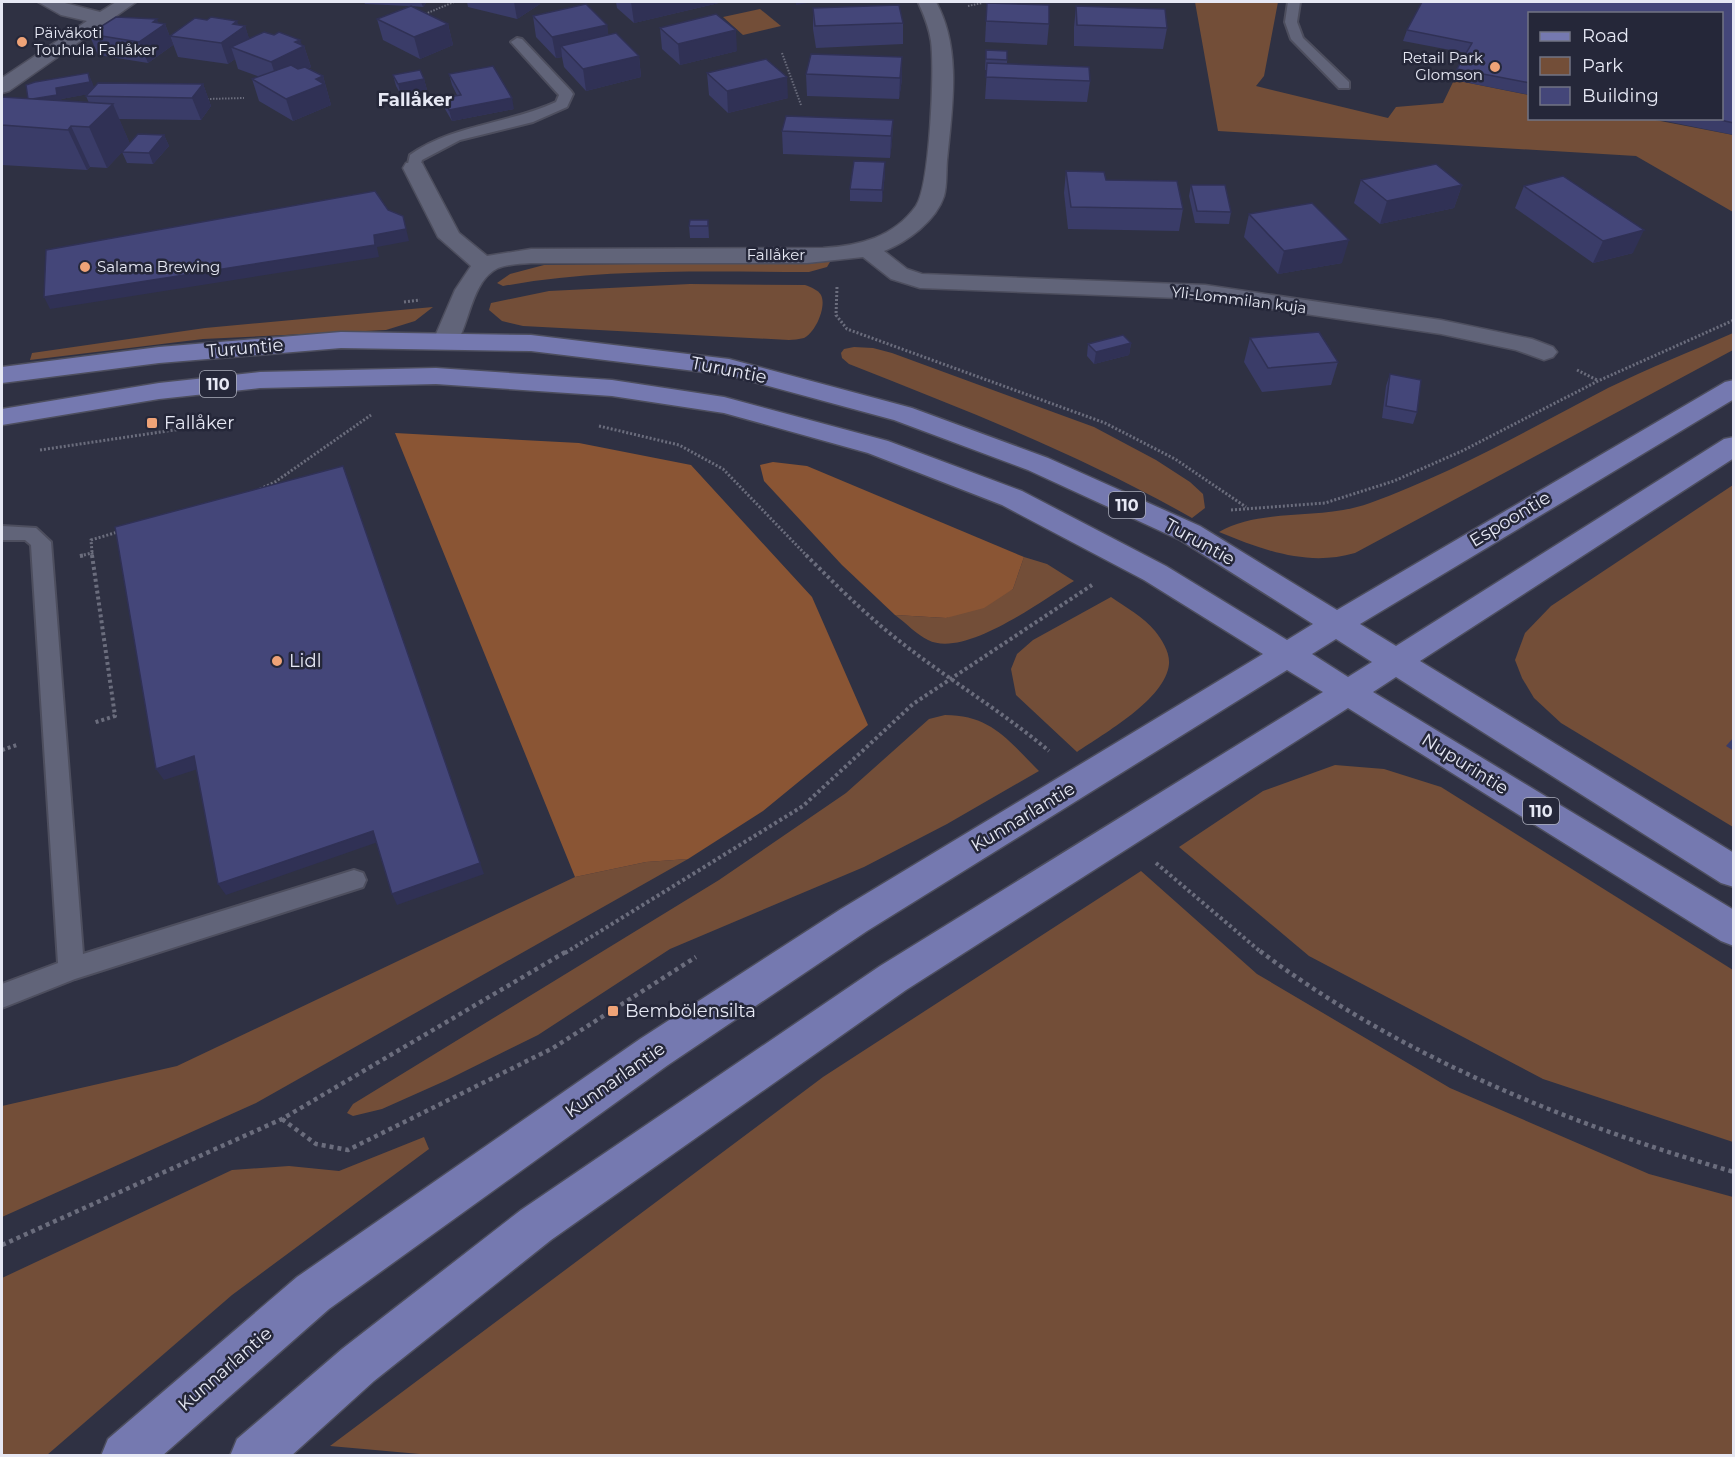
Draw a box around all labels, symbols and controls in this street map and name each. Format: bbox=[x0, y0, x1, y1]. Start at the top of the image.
legend bbox=[1528, 12, 1723, 120]
place label: Päiväkoti Touhula Fallåker bbox=[34, 23, 157, 59]
text: Road bbox=[1582, 25, 1629, 47]
marker: Päiväkoti Touhula Fallåker bbox=[15, 35, 29, 49]
place label: Retail Park Glomson bbox=[1402, 48, 1483, 84]
text: Park bbox=[1582, 55, 1623, 77]
marker: Retail Park Glomson bbox=[1488, 60, 1502, 74]
text: Building bbox=[1582, 85, 1659, 107]
district label: Fallåker bbox=[378, 89, 453, 111]
street label: Fallåker bbox=[747, 245, 805, 264]
place label: Salama Brewing bbox=[97, 257, 220, 276]
marker: Salama Brewing bbox=[78, 260, 92, 274]
street label: Yli-Lommilan kuja bbox=[1170, 282, 1308, 317]
street label: Turuntie bbox=[206, 334, 284, 362]
street label: Turuntie bbox=[689, 352, 769, 388]
road number: 110 bbox=[200, 371, 236, 397]
place label: Fallåker bbox=[164, 412, 234, 434]
marker: Fallåker bbox=[145, 416, 159, 430]
street label: Espoontie bbox=[1465, 486, 1555, 552]
road number: 110 bbox=[1109, 492, 1145, 518]
street label: Turuntie bbox=[1161, 514, 1239, 570]
place label: Lidl bbox=[289, 650, 322, 672]
marker: Lidl bbox=[270, 654, 284, 668]
street label: Nupurintie bbox=[1418, 729, 1513, 799]
street label: Kunnarlantie bbox=[967, 777, 1079, 857]
road number: 110 bbox=[1523, 798, 1559, 824]
place label: Bembölensilta bbox=[625, 1000, 756, 1022]
marker: Bembölensilta bbox=[606, 1004, 620, 1018]
street label: Kunnarlantie bbox=[561, 1037, 669, 1123]
street label: Kunnarlantie bbox=[174, 1322, 277, 1416]

